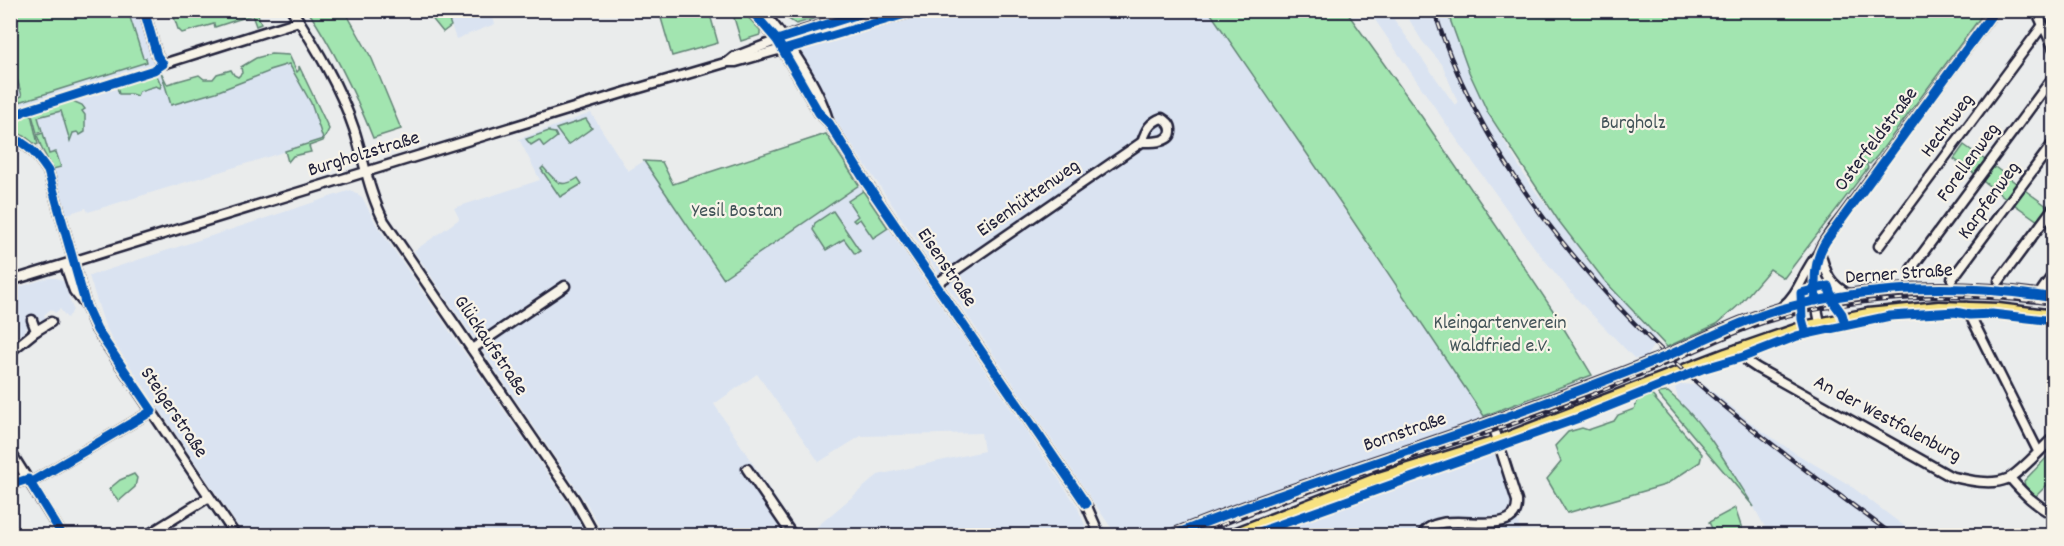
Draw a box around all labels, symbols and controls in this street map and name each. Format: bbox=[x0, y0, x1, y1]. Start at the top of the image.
street label: Osterfeldstraße bbox=[1828, 82, 1926, 198]
street label: Hechtweg bbox=[1915, 88, 1981, 164]
park label: Burgholz bbox=[1601, 110, 1666, 138]
street label: Forellenweg bbox=[1931, 118, 2007, 208]
street label: Burgholzstraße bbox=[305, 125, 424, 185]
street label: Eisenhüttenweg bbox=[972, 153, 1086, 245]
street label: Karpfenweg bbox=[1952, 156, 2028, 246]
park label: Yesil Bostan bbox=[692, 198, 782, 226]
street label: Eisenstraße bbox=[909, 223, 983, 313]
street label: Derner Straße bbox=[1844, 257, 1954, 293]
street label: Glückaufstraße bbox=[446, 290, 534, 402]
park label: Kleingartenverein Waldfried e.V. bbox=[1434, 310, 1566, 361]
street label: Steigerstraße bbox=[132, 362, 214, 464]
street label: An der Westfalenburg bbox=[1808, 369, 1966, 471]
street label: Bornstraße bbox=[1360, 406, 1450, 460]

